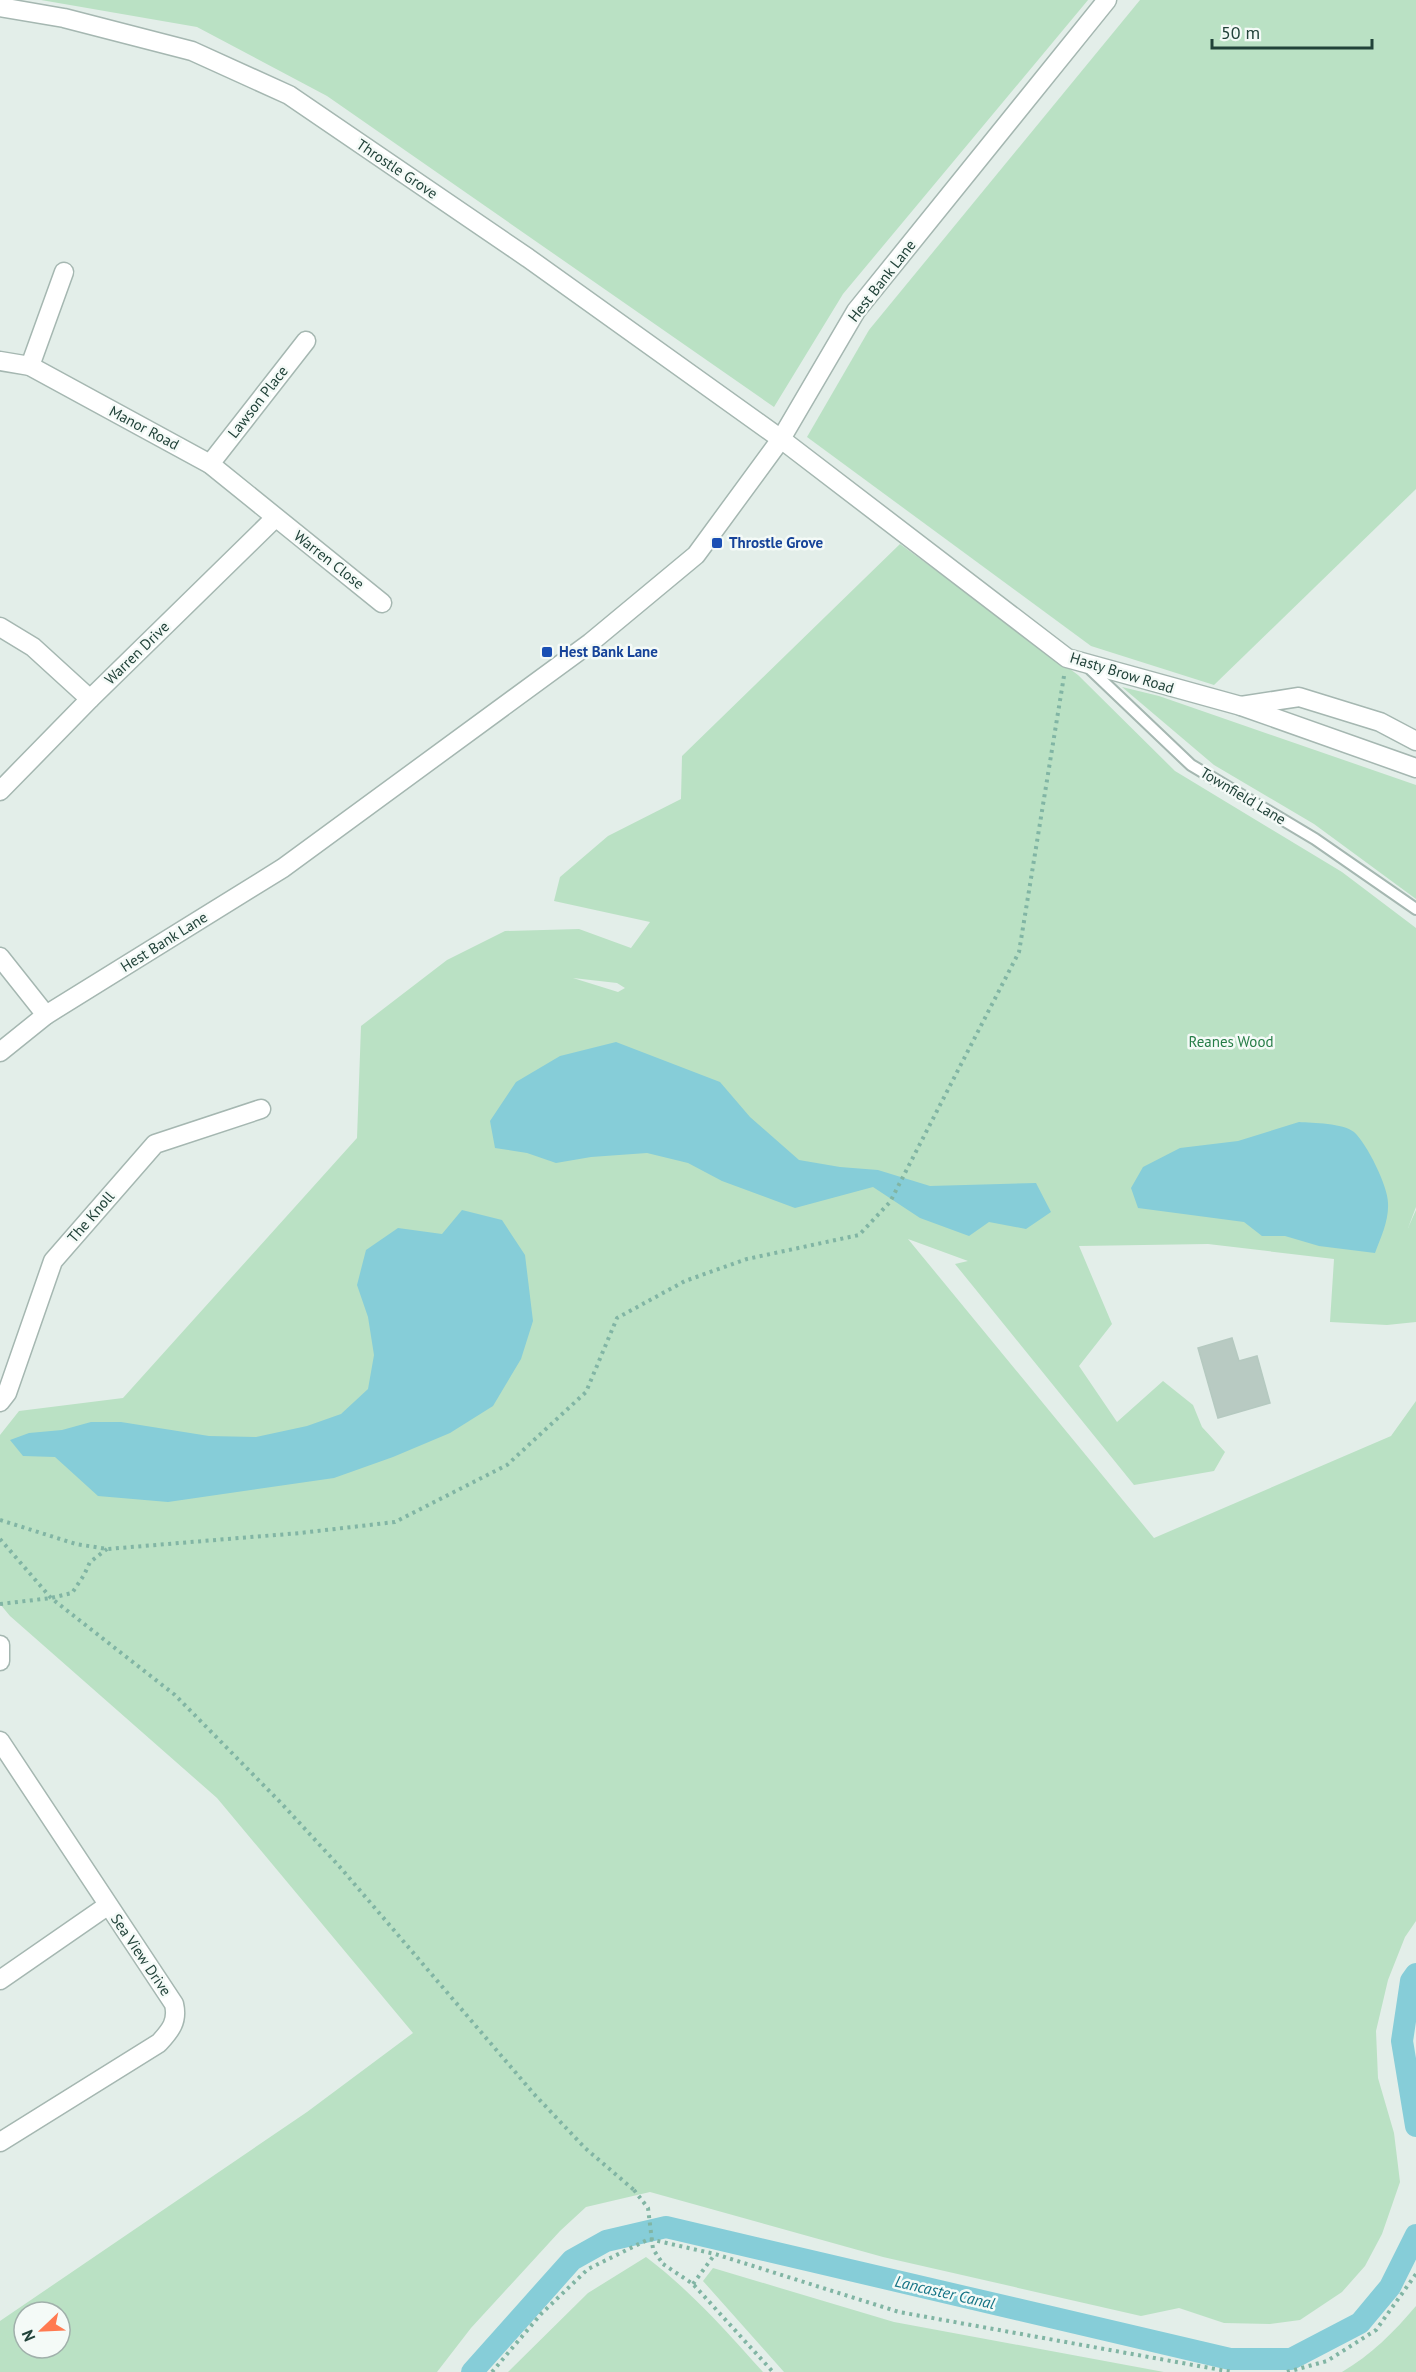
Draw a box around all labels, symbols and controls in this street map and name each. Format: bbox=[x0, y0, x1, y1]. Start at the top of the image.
scale bar bbox=[1212, 12, 1372, 50]
text: 50 m bbox=[1221, 21, 1260, 44]
street label: Throstle Grove bbox=[353, 134, 442, 203]
street label: Hest Bank Lane bbox=[844, 236, 920, 326]
street label: Lawson Place bbox=[223, 362, 292, 442]
street label: Manor Road bbox=[106, 401, 182, 454]
street label: Warren Close bbox=[290, 526, 368, 593]
place label: Throstle Grove bbox=[729, 533, 824, 552]
marker: Throstle Grove bbox=[710, 536, 724, 550]
street label: Warren Drive bbox=[100, 617, 173, 688]
place label: Hest Bank Lane bbox=[559, 642, 658, 661]
marker: Hest Bank Lane bbox=[540, 645, 554, 659]
street label: Hasty Brow Road bbox=[1068, 648, 1176, 697]
street label: Townfield Lane bbox=[1197, 763, 1289, 829]
street label: Hest Bank Lane bbox=[117, 907, 211, 976]
park label: Reanes Wood bbox=[1188, 1032, 1274, 1051]
street label: The Knoll bbox=[63, 1187, 119, 1246]
street label: Sea View Drive bbox=[107, 1910, 176, 1999]
water label: Lancaster Canal bbox=[893, 2271, 998, 2313]
north arrow bbox=[12, 2300, 72, 2360]
text: N bbox=[17, 2327, 39, 2345]

